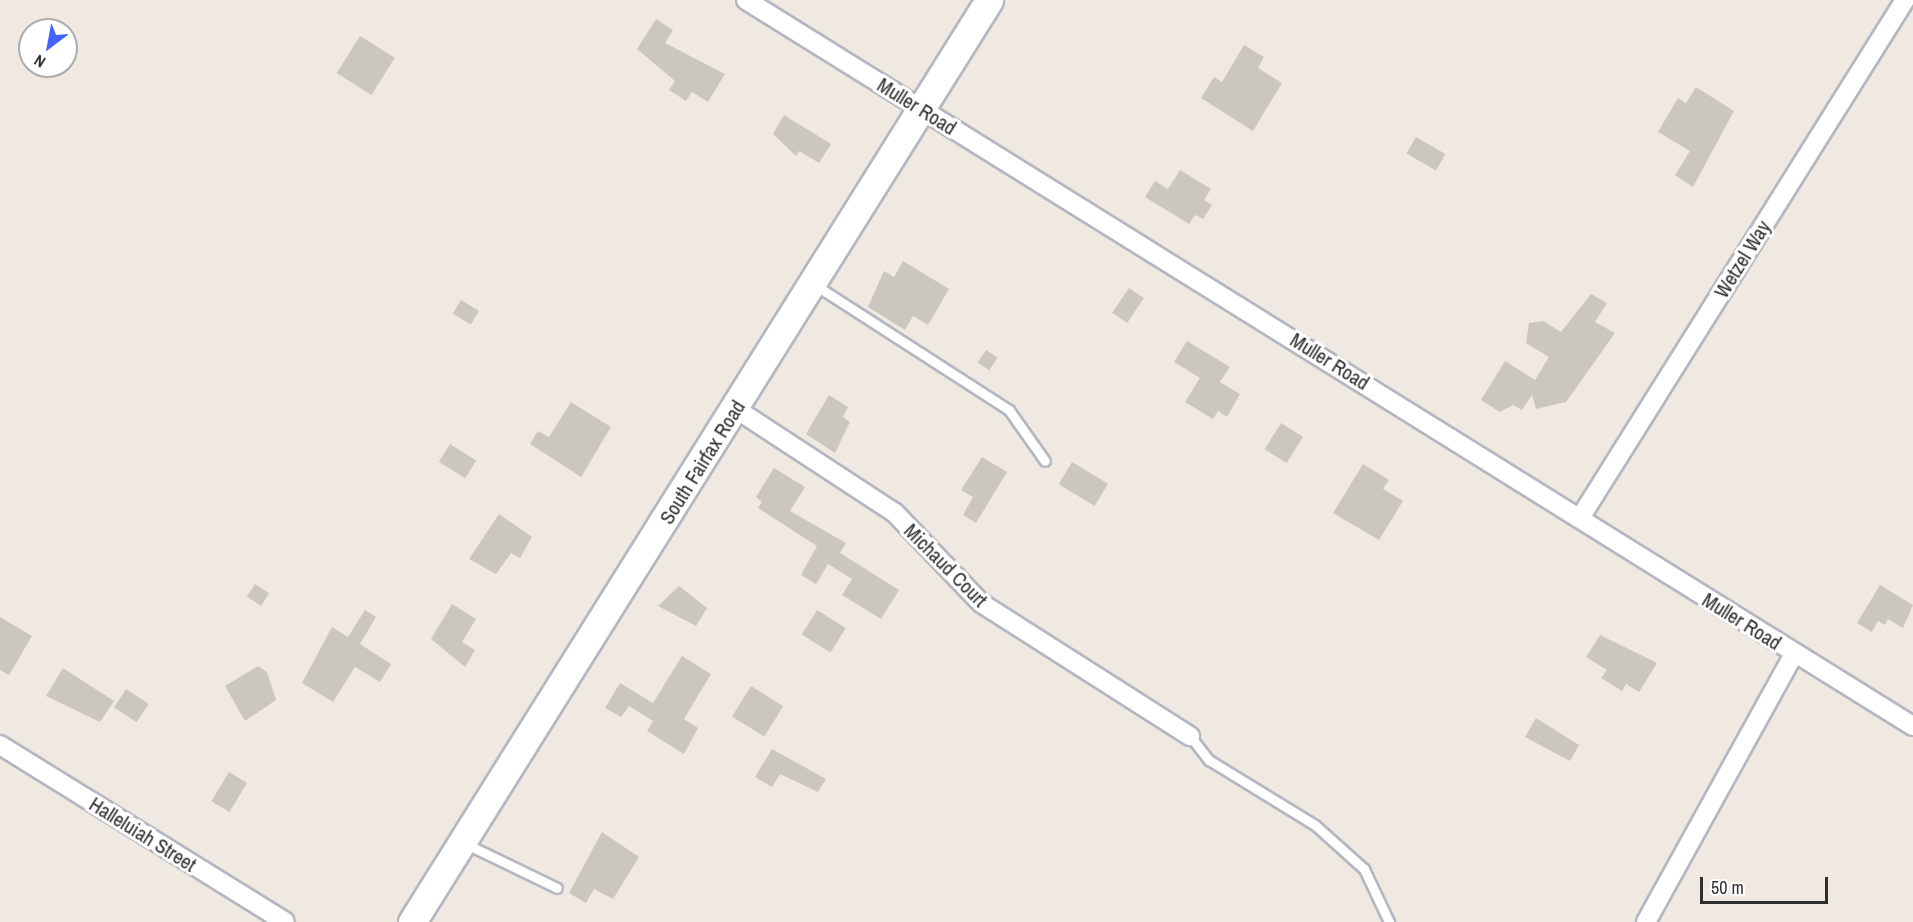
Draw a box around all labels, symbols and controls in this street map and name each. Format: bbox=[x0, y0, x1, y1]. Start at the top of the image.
north arrow bbox=[18, 18, 78, 78]
text: N bbox=[30, 50, 49, 73]
street label: Muller Road bbox=[873, 72, 961, 140]
street label: Wetzel Way bbox=[1709, 216, 1775, 302]
street label: Muller Road bbox=[1286, 327, 1374, 395]
street label: South Fairfax Road bbox=[654, 396, 750, 528]
street label: Michaud Court bbox=[899, 518, 993, 612]
street label: Muller Road bbox=[1698, 587, 1786, 655]
street label: Halleluiah Street bbox=[85, 792, 201, 876]
scale bar bbox=[1703, 865, 1830, 903]
text: 50 m bbox=[1711, 875, 1744, 900]

